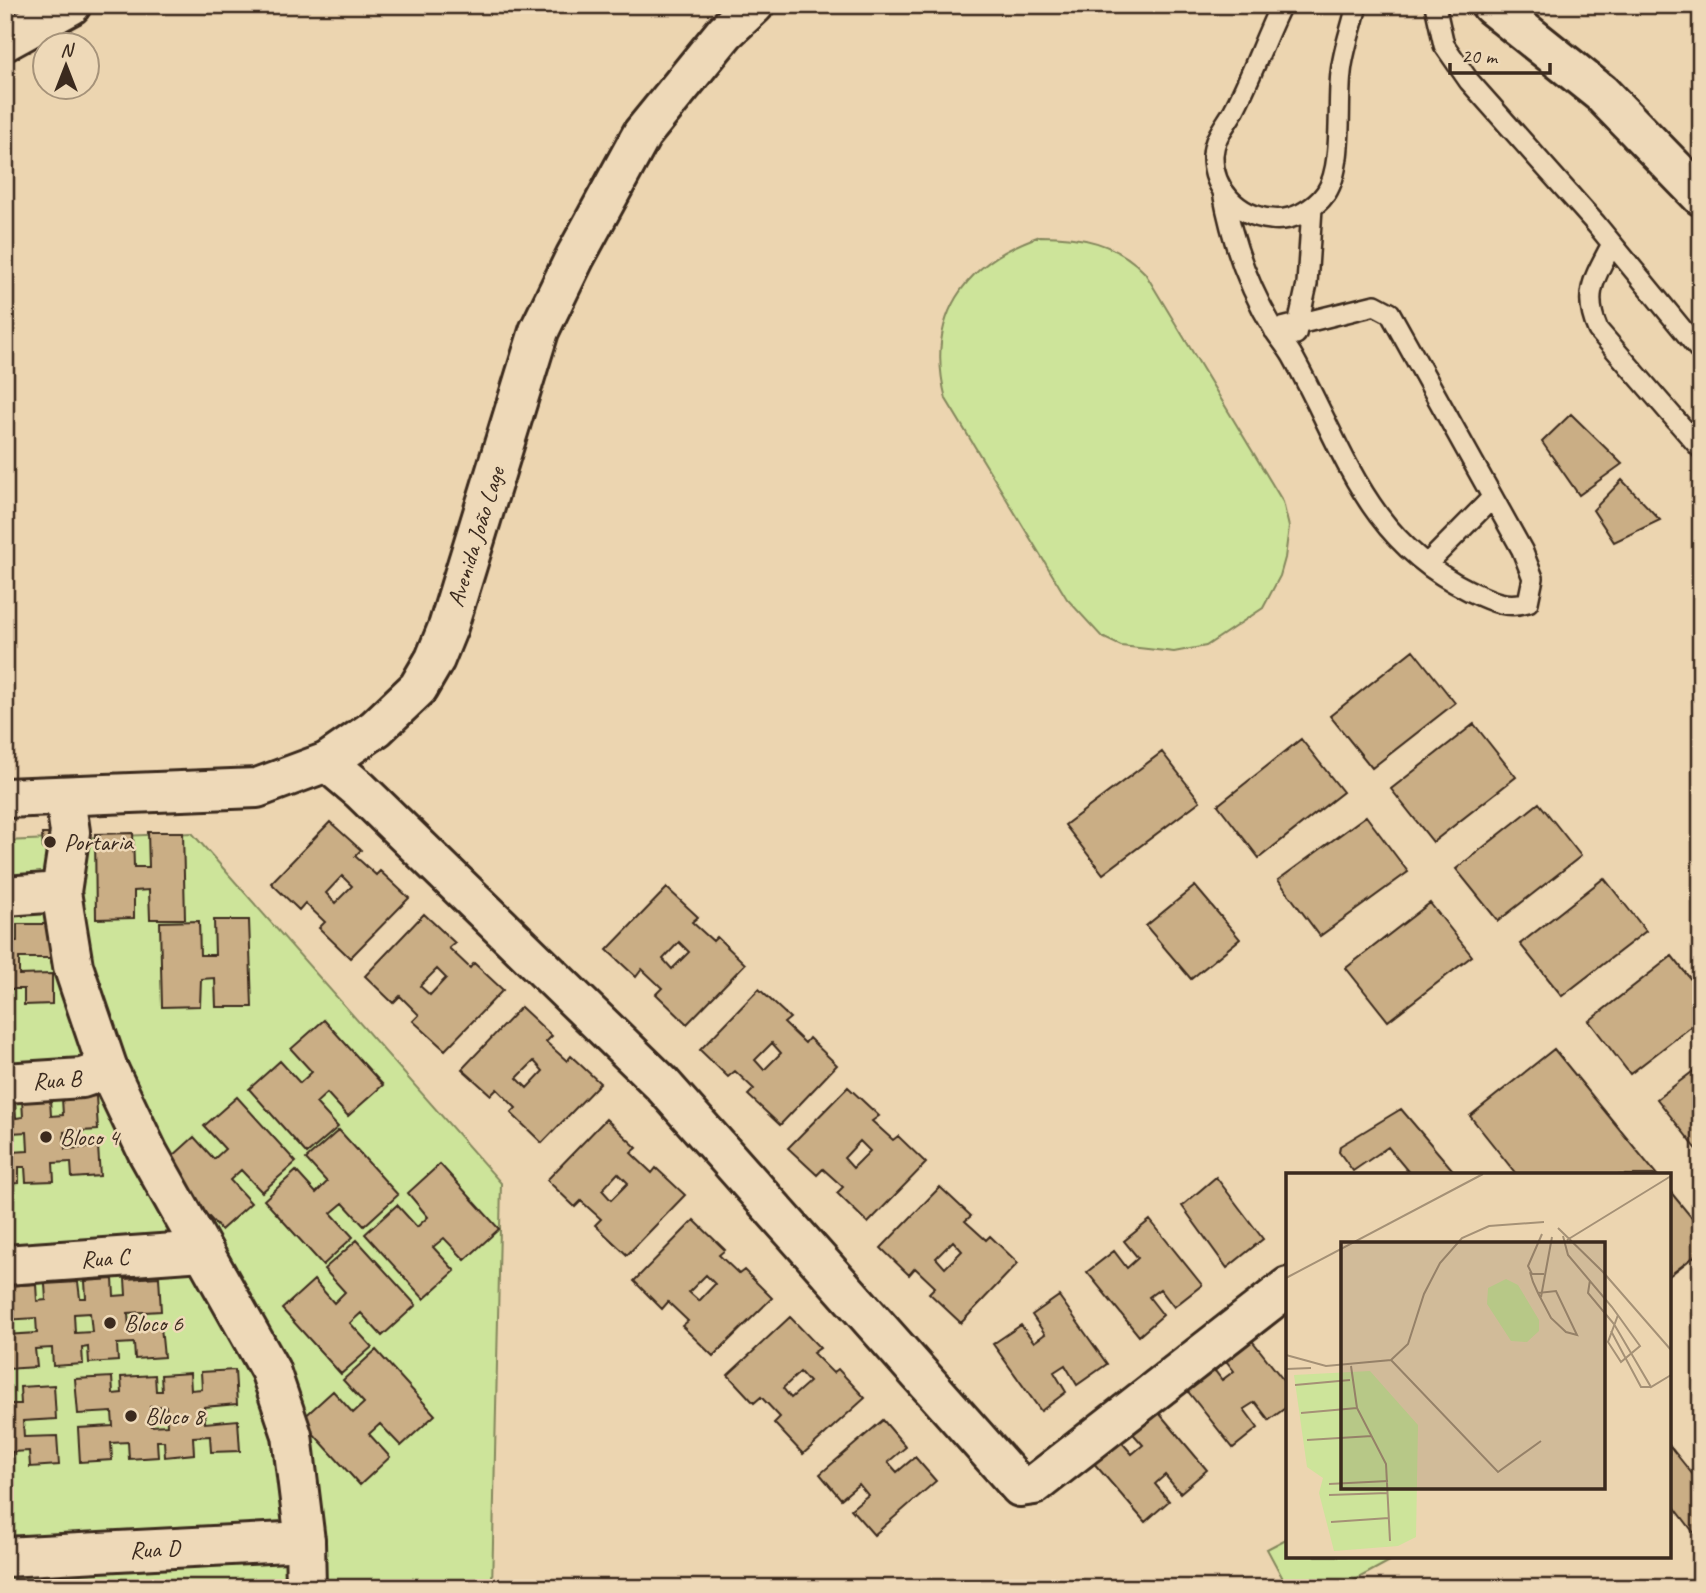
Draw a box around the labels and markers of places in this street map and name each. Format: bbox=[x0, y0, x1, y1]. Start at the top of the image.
place label: Portaria bbox=[64, 827, 134, 857]
marker: Portaria bbox=[42, 834, 58, 850]
place label: Bloco 4 bbox=[60, 1122, 121, 1152]
marker: Bloco 4 bbox=[38, 1129, 54, 1145]
place label: Bloco 6 bbox=[124, 1308, 184, 1338]
marker: Bloco 6 bbox=[102, 1315, 118, 1331]
place label: Bloco 8 bbox=[145, 1401, 206, 1431]
marker: Bloco 8 bbox=[123, 1408, 139, 1424]

